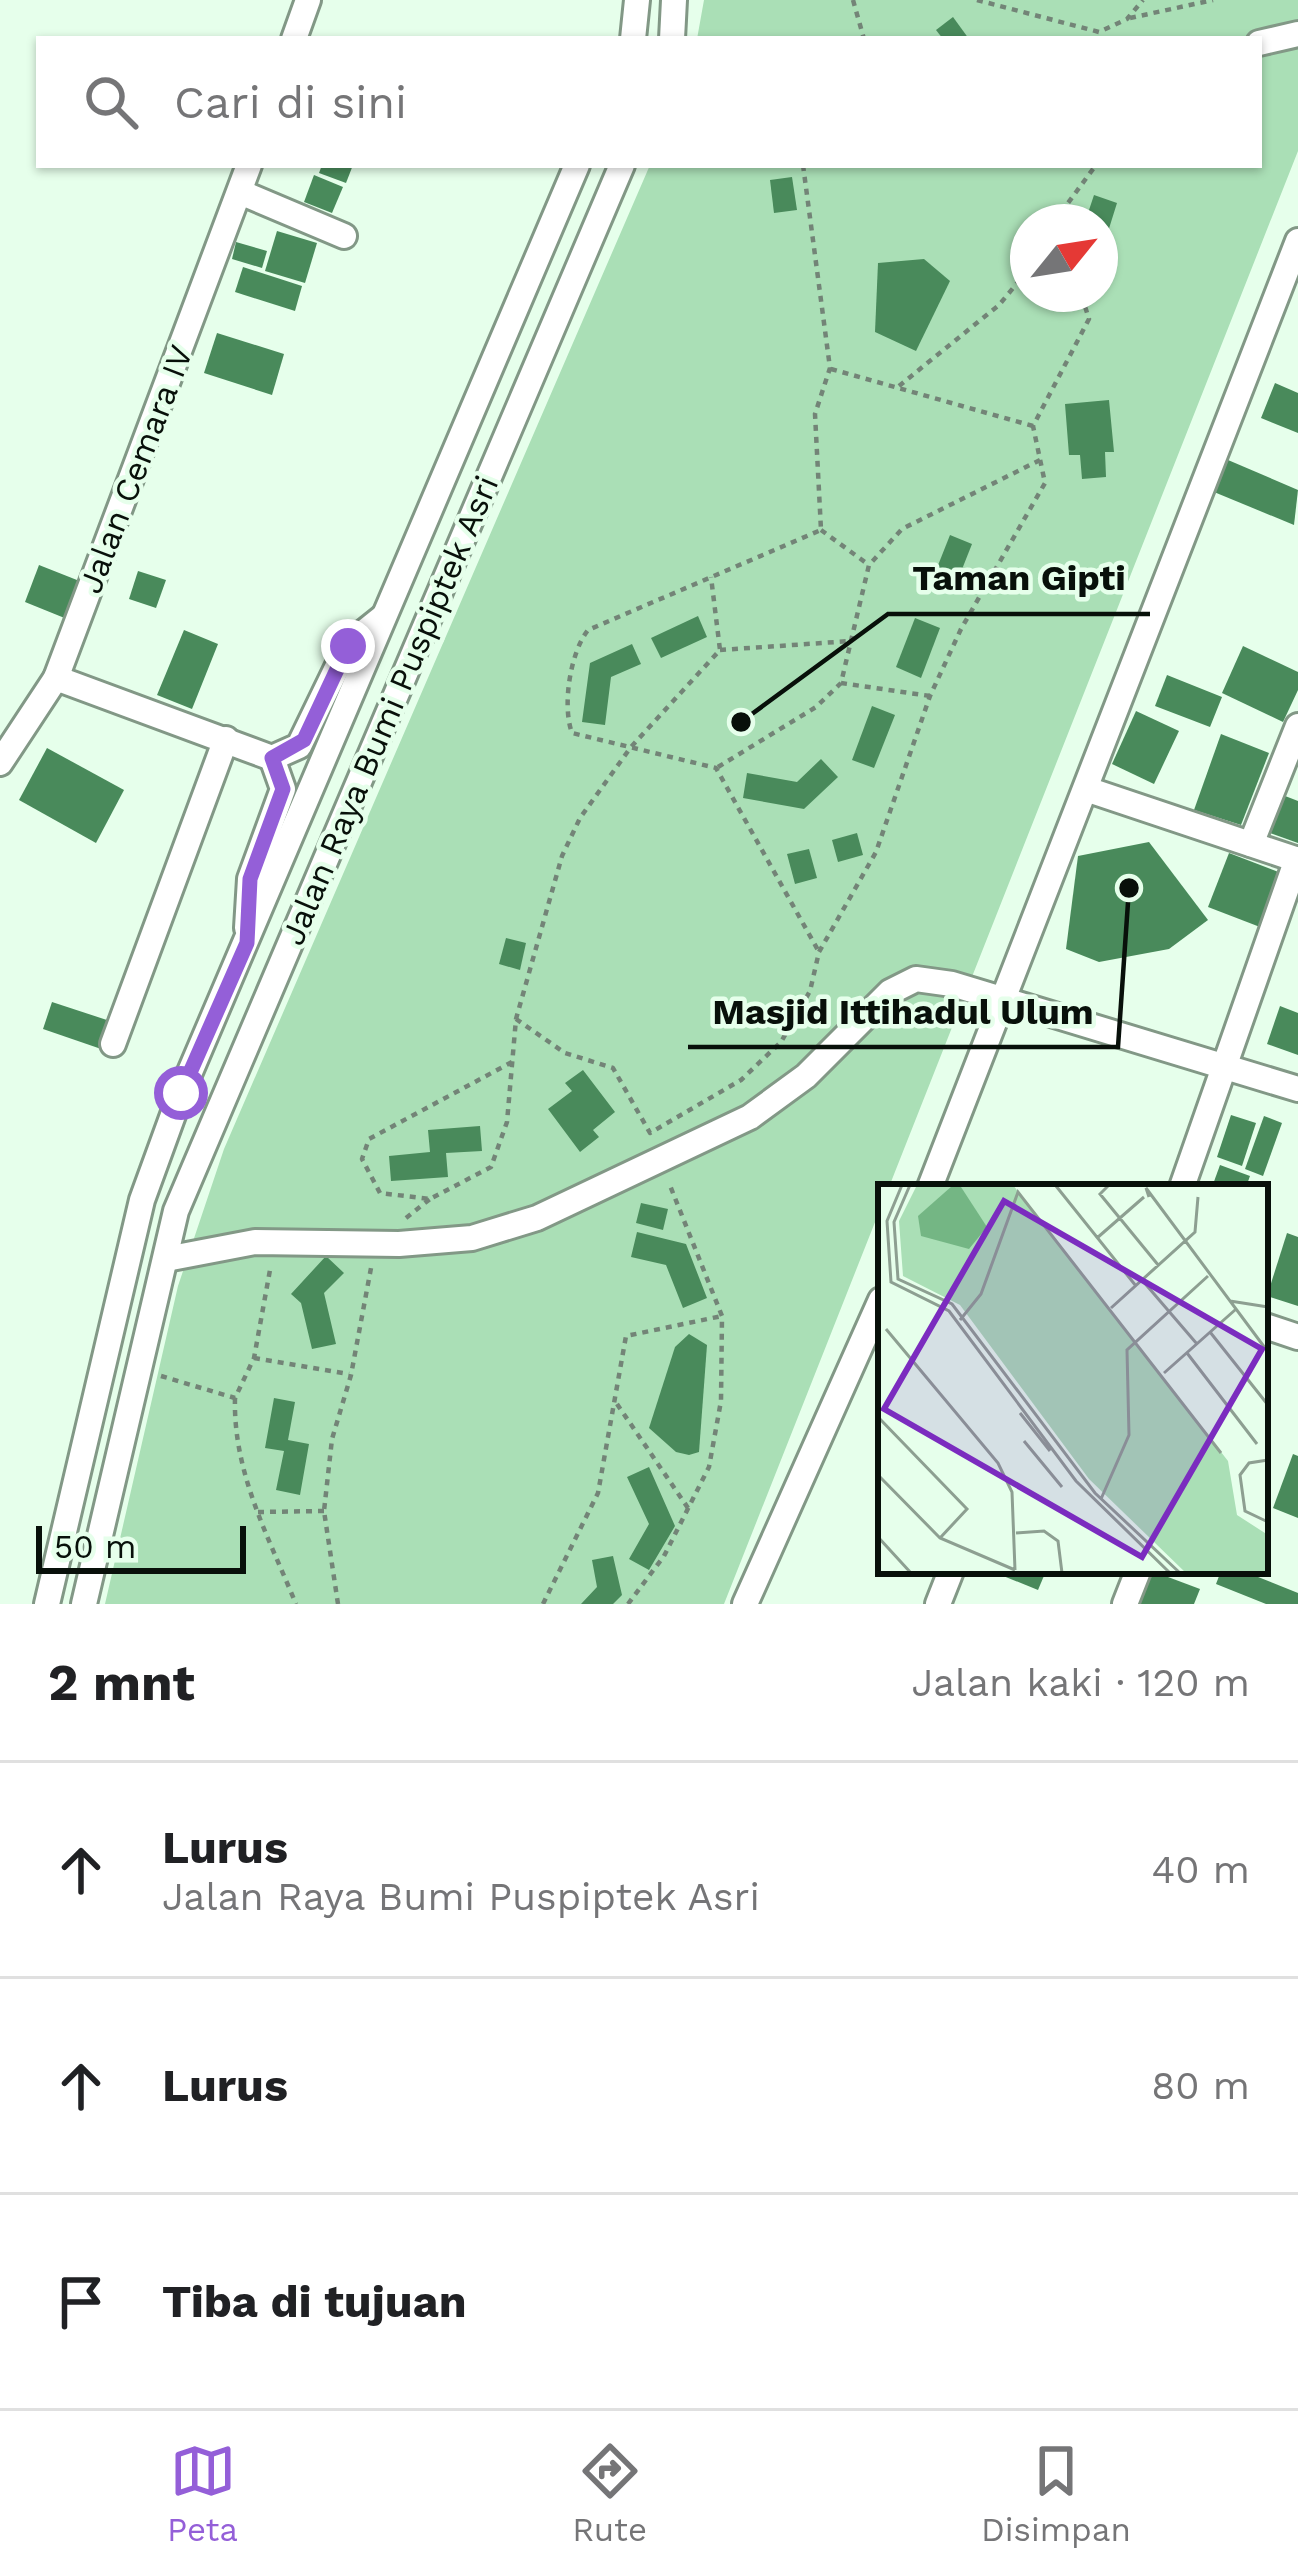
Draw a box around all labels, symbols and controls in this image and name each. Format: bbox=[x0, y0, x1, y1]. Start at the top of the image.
search box bbox=[36, 36, 1262, 168]
icon: search bbox=[78, 69, 144, 135]
text: Cari di sini bbox=[174, 76, 407, 129]
north arrow bbox=[1010, 204, 1118, 312]
street label: Jalan Cemara IV bbox=[70, 340, 201, 599]
street label: Jalan Raya Bumi Puspiptek Asri bbox=[273, 470, 506, 951]
callout: Taman Gipti bbox=[888, 542, 1150, 614]
text: Taman Gipti bbox=[912, 557, 1126, 599]
route end bbox=[321, 619, 375, 673]
callout: Masjid Ittihadul Ulum bbox=[688, 975, 1118, 1047]
text: Masjid Ittihadul Ulum bbox=[712, 991, 1094, 1033]
route start bbox=[154, 1066, 208, 1120]
inset map bbox=[878, 1184, 1268, 1574]
scale bar bbox=[36, 1520, 246, 1573]
text: 50 m bbox=[54, 1527, 136, 1566]
text: 2 mnt bbox=[48, 1653, 195, 1712]
text: Jalan kaki · 120 m bbox=[912, 1660, 1250, 1705]
text: Lurus bbox=[162, 1821, 288, 1874]
icon: ahead bbox=[48, 1837, 114, 1903]
text: 40 m bbox=[1151, 1847, 1250, 1892]
text: Jalan Raya Bumi Puspiptek Asri bbox=[162, 1874, 760, 1919]
icon: ahead bbox=[48, 2053, 114, 2119]
text: Lurus bbox=[162, 2059, 288, 2112]
text: 80 m bbox=[1151, 2063, 1250, 2108]
icon: arrive bbox=[48, 2269, 114, 2335]
text: Tiba di tujuan bbox=[162, 2275, 467, 2328]
tab: Peta bbox=[167, 2438, 238, 2549]
tab: Rute bbox=[572, 2438, 647, 2549]
tab: Disimpan bbox=[981, 2438, 1131, 2549]

